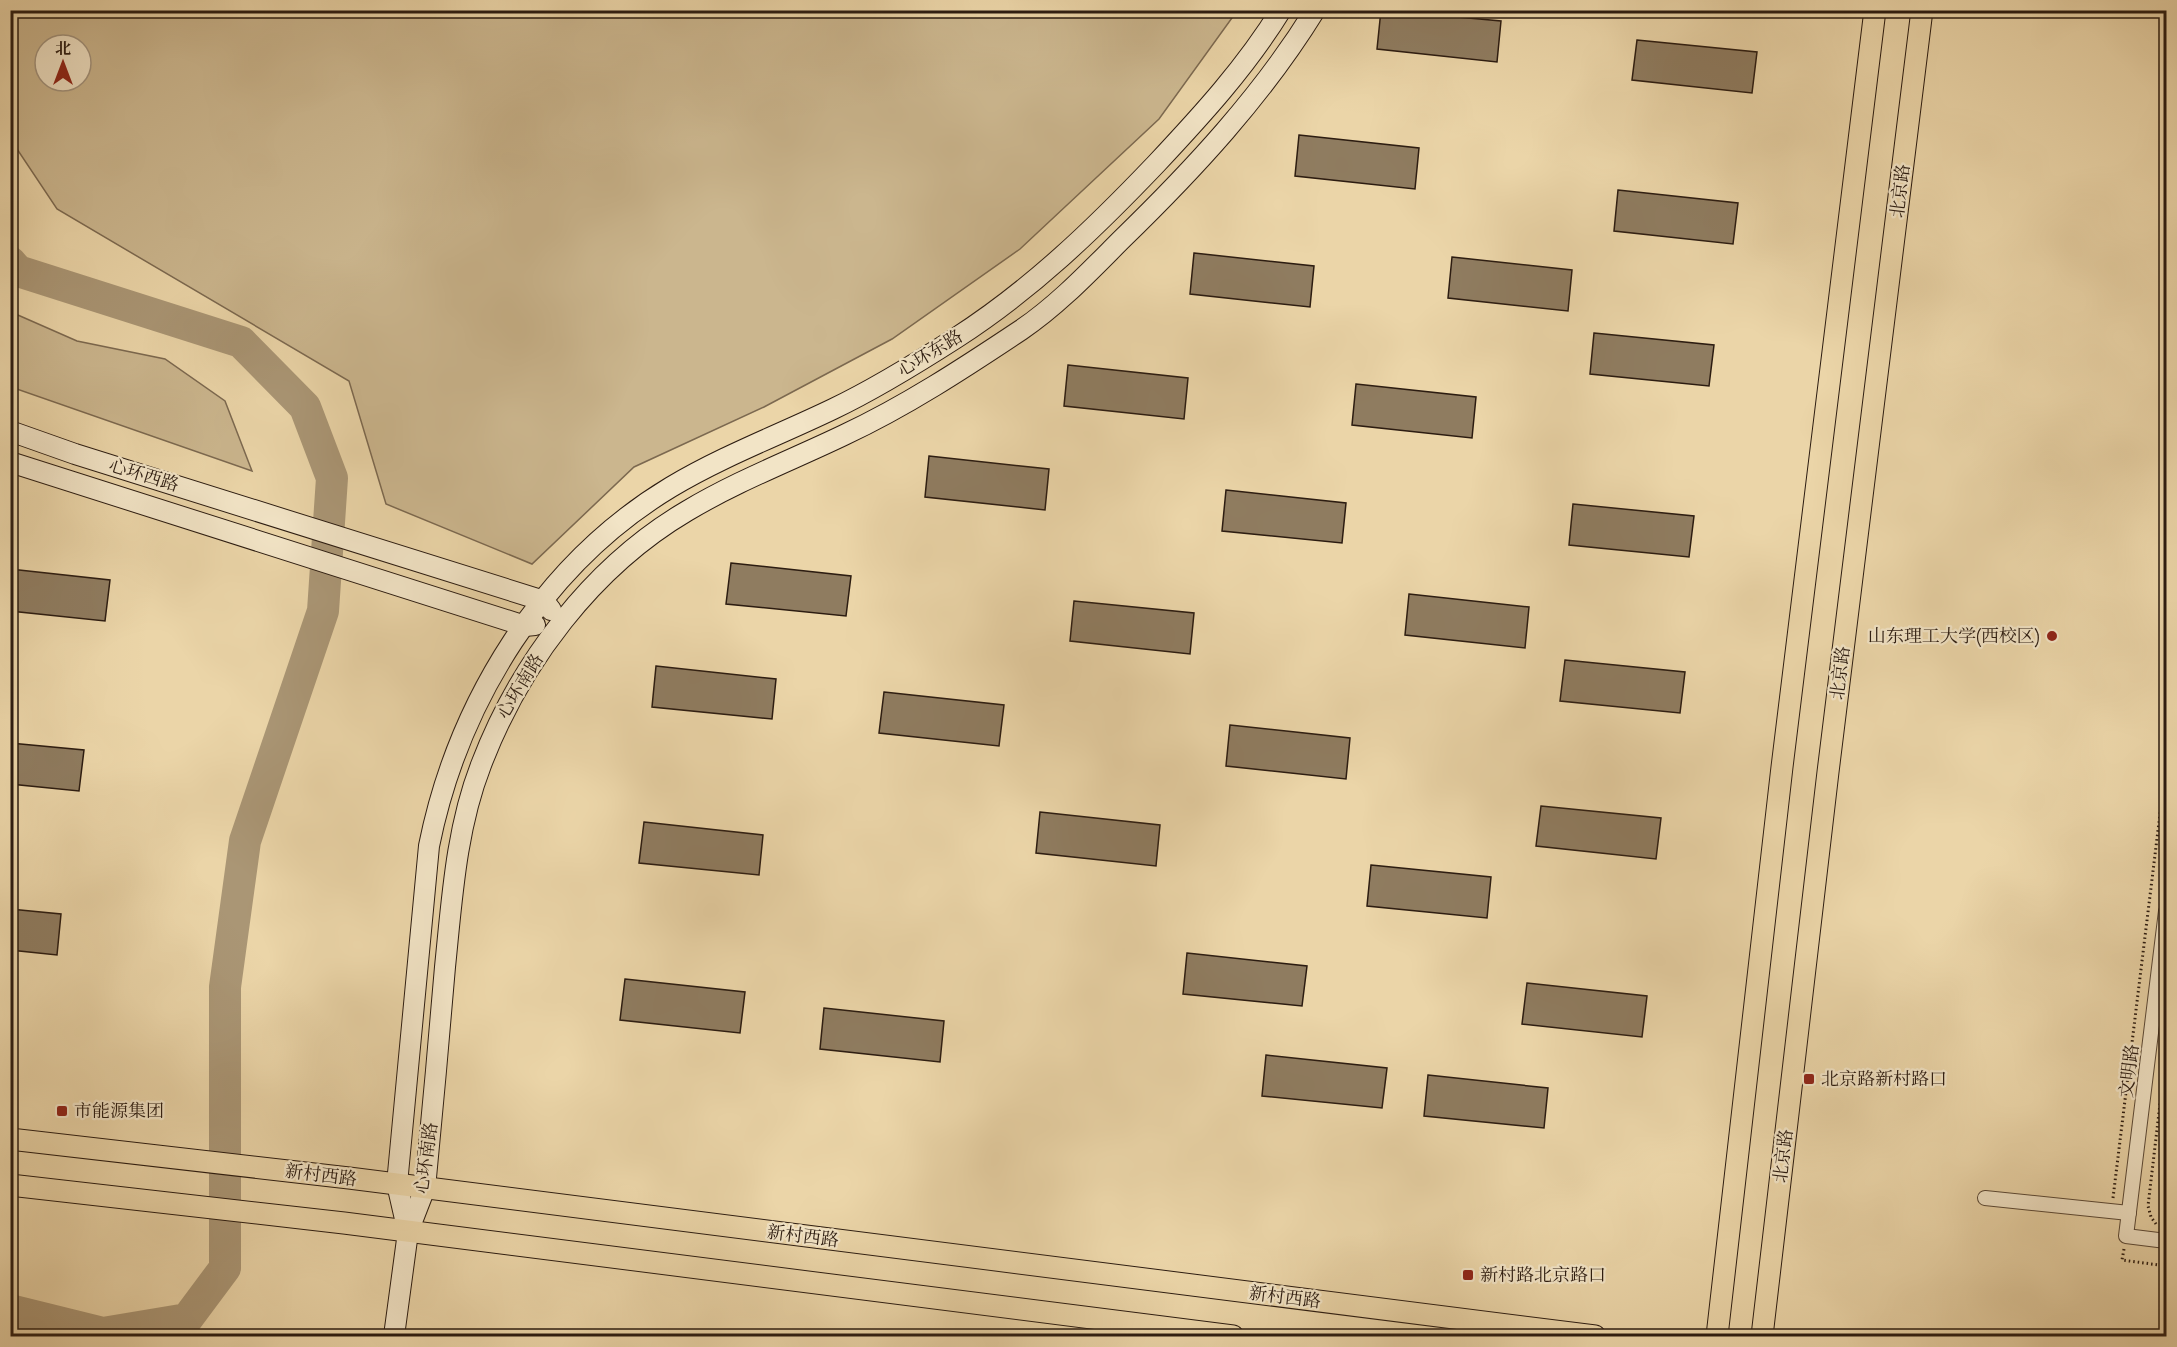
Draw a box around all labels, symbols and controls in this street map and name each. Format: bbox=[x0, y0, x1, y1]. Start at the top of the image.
north arrow bbox=[33, 33, 93, 93]
text: 北 bbox=[55, 39, 71, 58]
street label: 北京路 bbox=[1886, 163, 1914, 219]
street label: 心环东路 bbox=[893, 325, 967, 381]
street label: 心环西路 bbox=[106, 454, 182, 496]
place label: 山东理工大学(西校区) bbox=[1868, 625, 2040, 648]
marker: 山东理工大学(西校区) bbox=[2045, 629, 2059, 643]
street label: 北京路 bbox=[1826, 645, 1854, 701]
street label: 心环南路 bbox=[492, 649, 548, 723]
street label: 文明路 bbox=[2115, 1043, 2143, 1099]
place label: 北京路新村路口 bbox=[1821, 1068, 1947, 1090]
marker: 北京路新村路口 bbox=[1802, 1072, 1816, 1086]
place label: 市能源集团 bbox=[74, 1100, 164, 1122]
marker: 市能源集团 bbox=[55, 1104, 69, 1118]
street label: 心环南路 bbox=[410, 1121, 442, 1195]
street label: 北京路 bbox=[1769, 1128, 1797, 1184]
street label: 新村西路 bbox=[284, 1160, 358, 1190]
street label: 新村西路 bbox=[766, 1221, 840, 1251]
place label: 新村路北京路口 bbox=[1480, 1264, 1606, 1286]
marker: 新村路北京路口 bbox=[1461, 1268, 1475, 1282]
street label: 新村西路 bbox=[1248, 1282, 1322, 1312]

